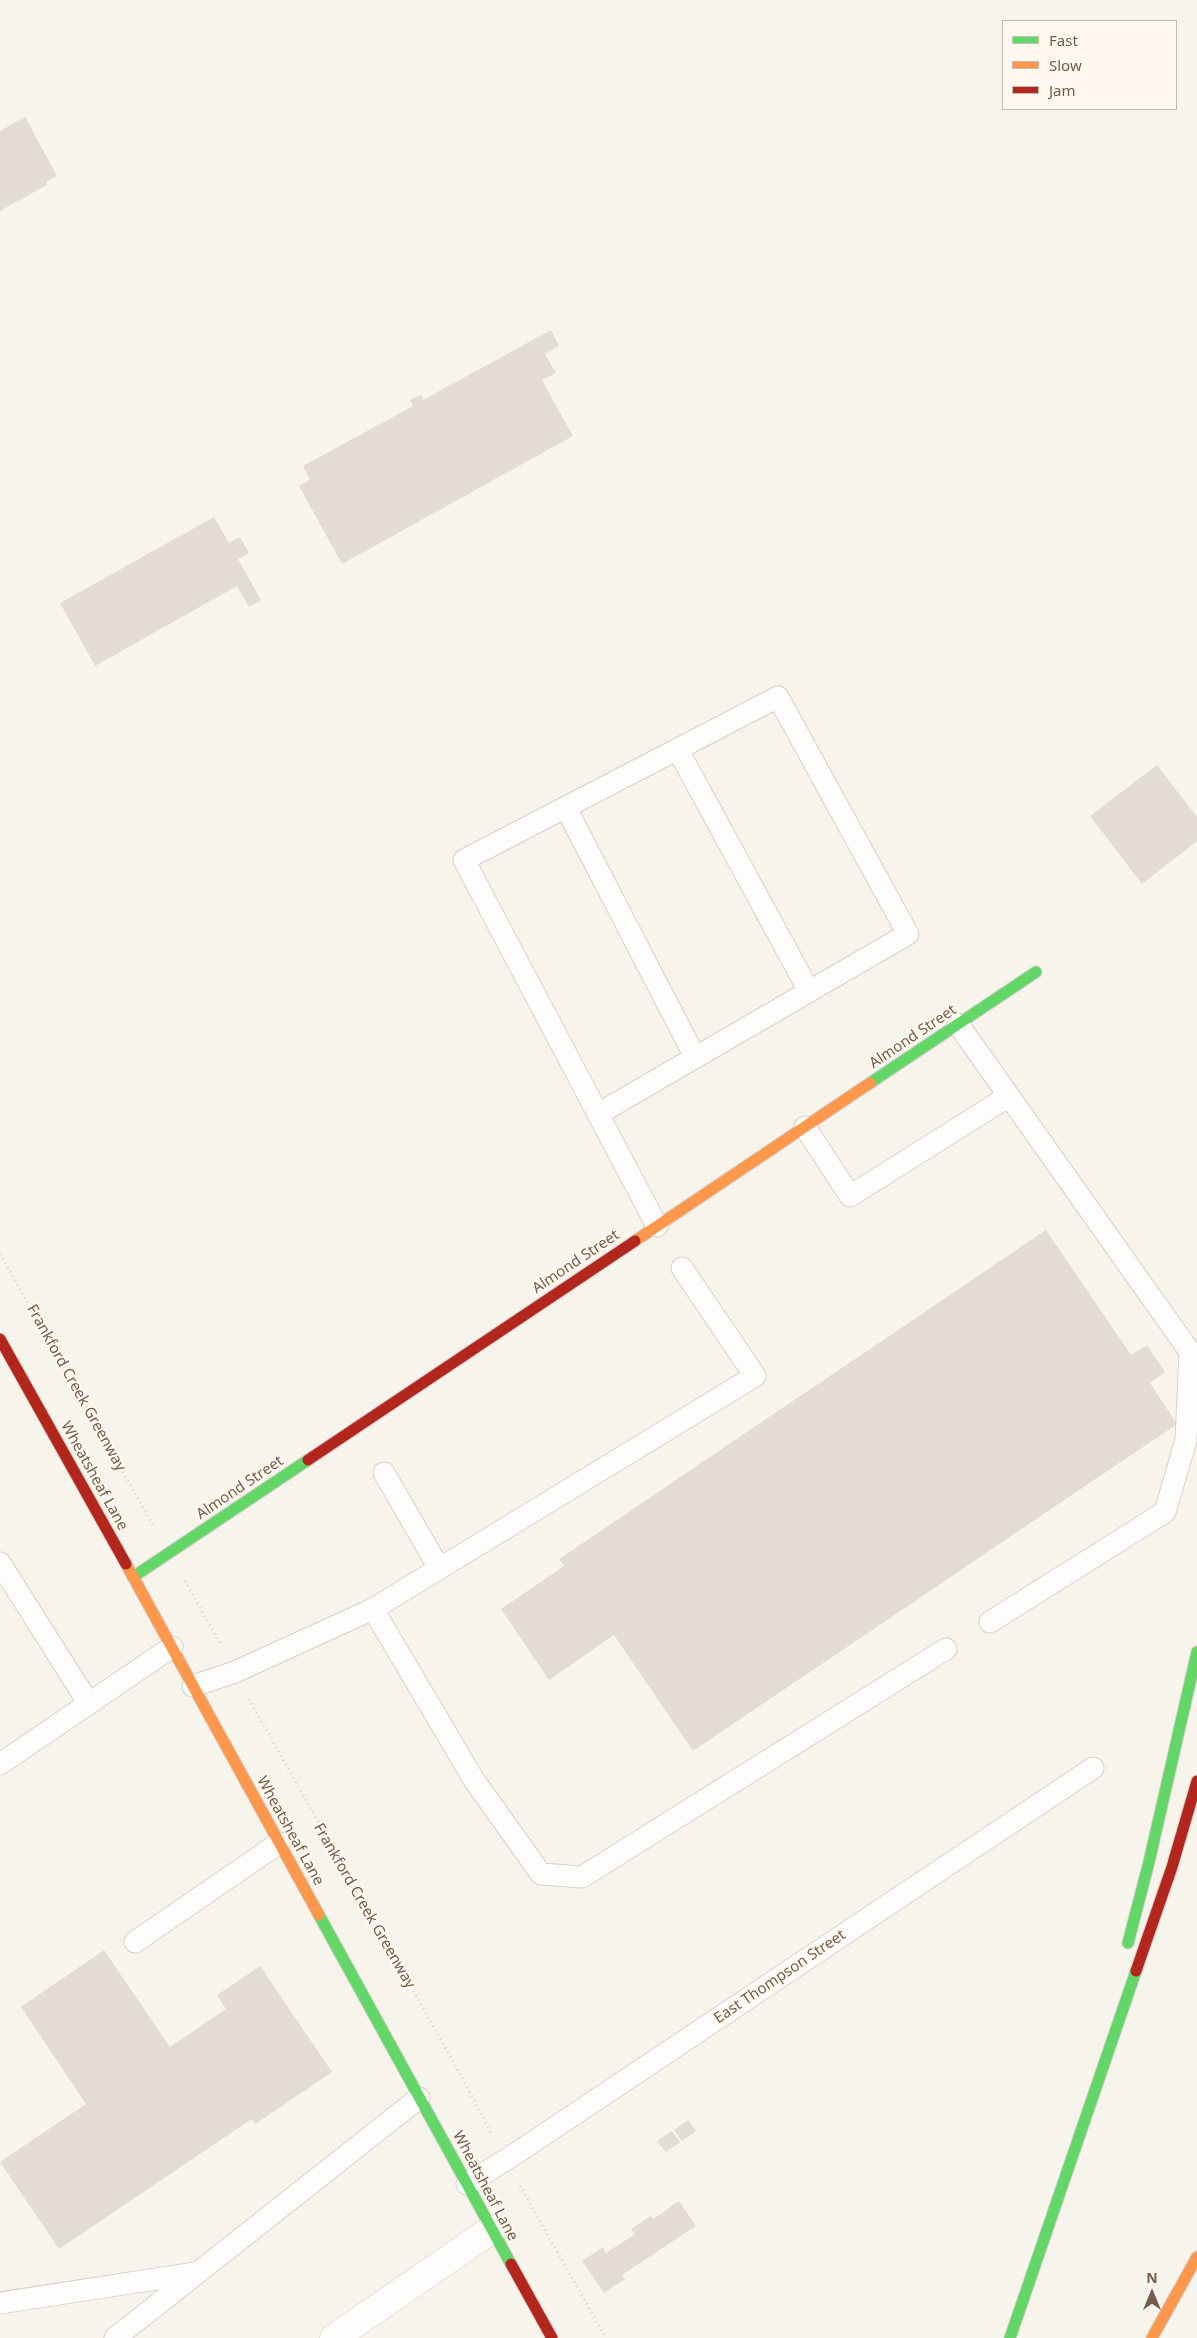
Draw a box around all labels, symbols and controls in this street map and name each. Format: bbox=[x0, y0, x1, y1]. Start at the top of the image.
legend bbox=[1002, 20, 1177, 110]
text: Fast bbox=[1049, 30, 1078, 50]
text: Slow bbox=[1049, 55, 1082, 75]
text: Jam bbox=[1049, 80, 1076, 100]
street label: Almond Street bbox=[866, 1001, 960, 1073]
street label: Almond Street bbox=[529, 1226, 623, 1298]
street label: Frankford Creek Greenway bbox=[23, 1302, 129, 1474]
street label: Wheatsheaf Lane bbox=[57, 1418, 131, 1534]
street label: Almond Street bbox=[193, 1452, 287, 1524]
street label: Wheatsheaf Lane bbox=[253, 1773, 327, 1889]
street label: Frankford Creek Greenway bbox=[309, 1820, 419, 1992]
street label: East Thompson Street bbox=[711, 1926, 849, 2028]
street label: Wheatsheaf Lane bbox=[448, 2128, 522, 2244]
north arrow bbox=[1127, 2268, 1177, 2318]
text: N bbox=[1146, 2268, 1158, 2287]

